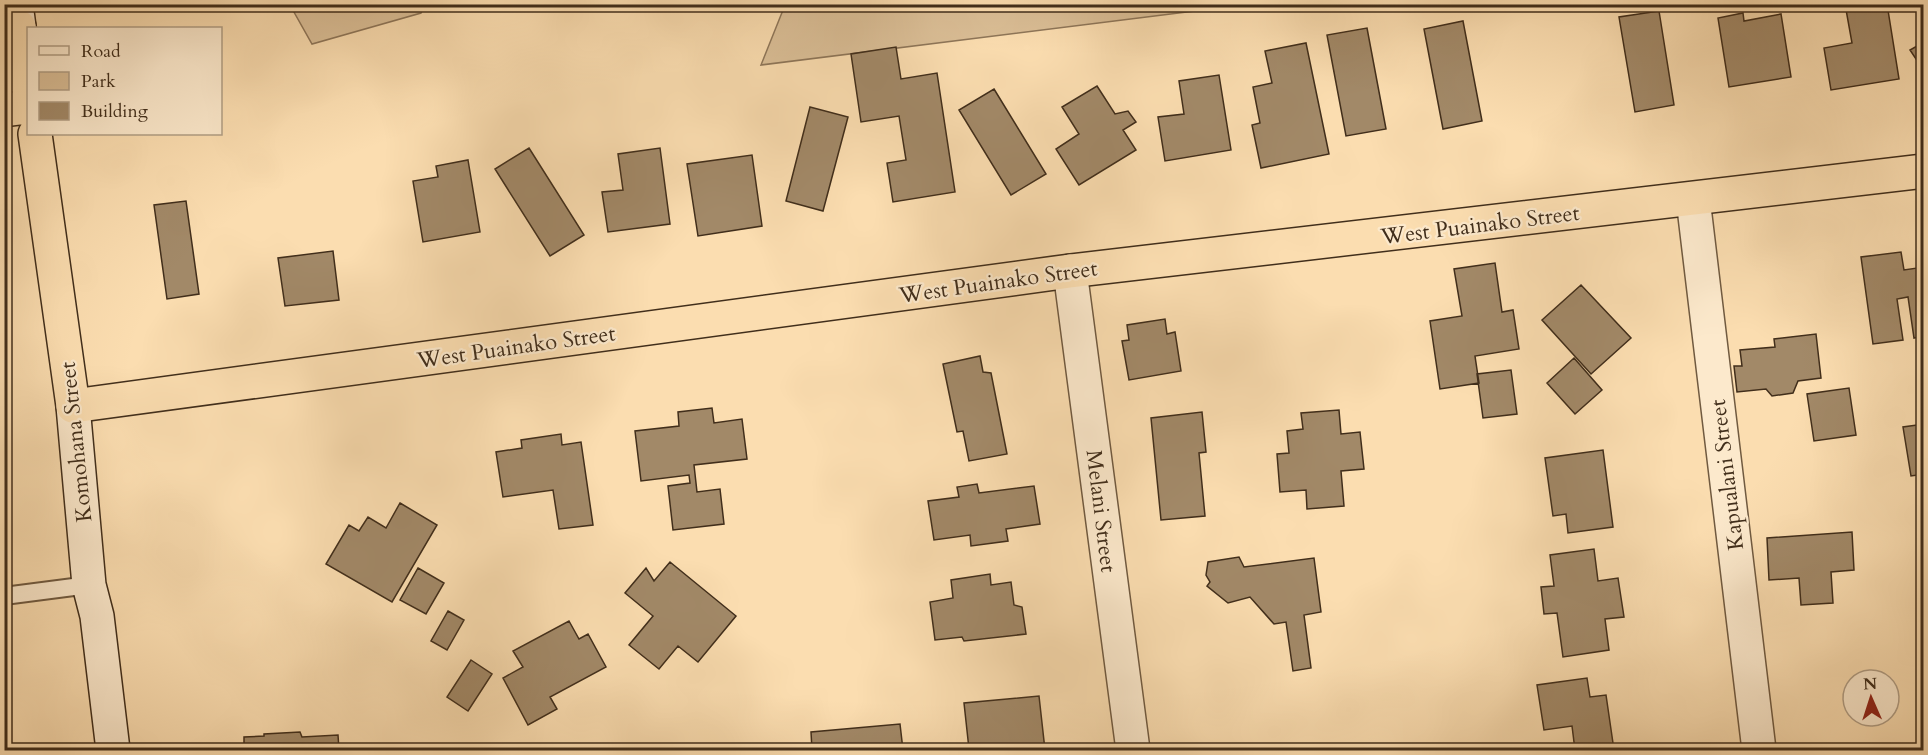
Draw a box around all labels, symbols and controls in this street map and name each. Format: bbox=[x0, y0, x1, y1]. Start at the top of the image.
legend bbox=[27, 27, 222, 135]
text: Road bbox=[81, 39, 121, 64]
text: Park bbox=[81, 69, 116, 94]
text: Building bbox=[81, 99, 149, 124]
street label: West Puainako Street bbox=[1378, 198, 1581, 252]
street label: West Puainako Street bbox=[896, 253, 1099, 311]
street label: West Puainako Street bbox=[414, 318, 617, 376]
street label: Komohana Street bbox=[53, 360, 99, 524]
street label: Kapualani Street bbox=[1703, 398, 1751, 552]
street label: Melani Street bbox=[1079, 448, 1123, 574]
north arrow bbox=[1841, 668, 1901, 728]
text: N bbox=[1863, 673, 1878, 695]

